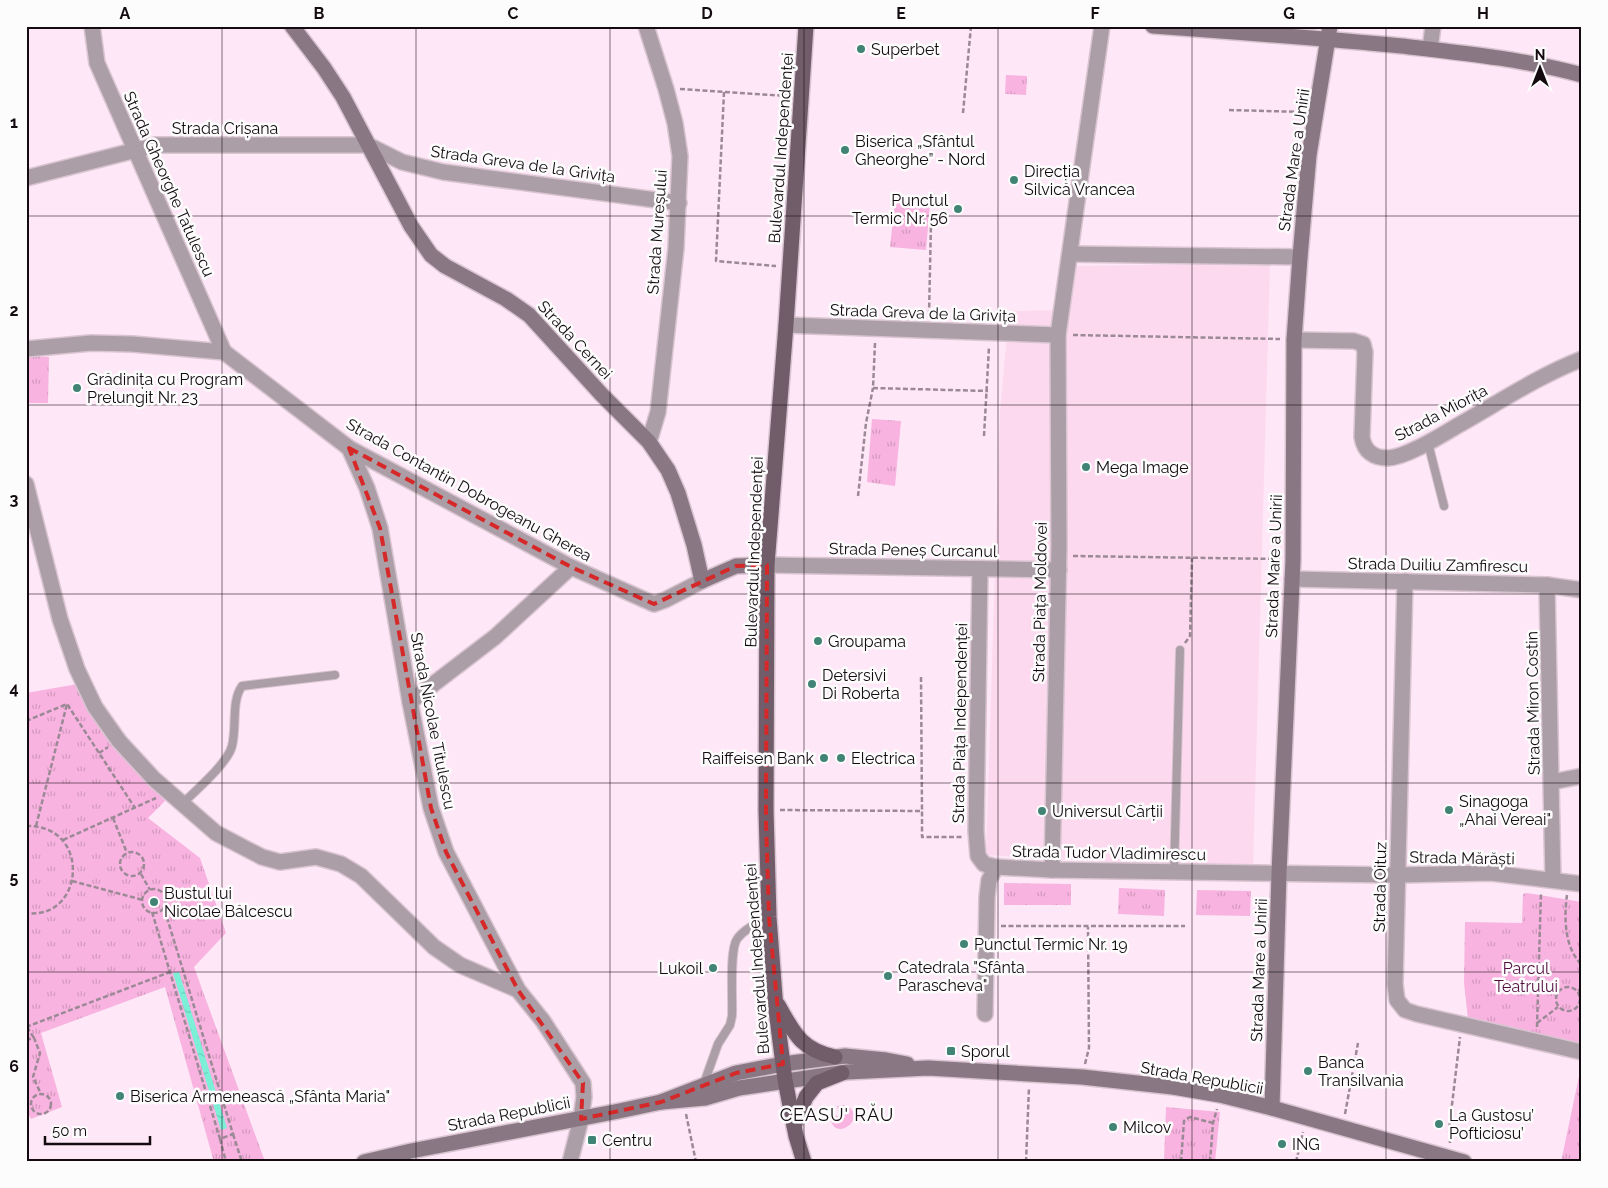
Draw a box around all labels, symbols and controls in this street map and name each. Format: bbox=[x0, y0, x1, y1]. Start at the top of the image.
text: A bbox=[120, 4, 131, 23]
text: B bbox=[314, 4, 325, 23]
text: C bbox=[508, 4, 519, 23]
text: D bbox=[701, 4, 713, 23]
text: E bbox=[896, 4, 906, 23]
text: F bbox=[1090, 4, 1100, 23]
text: G bbox=[1283, 4, 1295, 23]
text: H bbox=[1477, 4, 1489, 23]
place label: Superbet bbox=[871, 40, 940, 59]
north arrow bbox=[1516, 42, 1566, 92]
marker: Superbet bbox=[855, 43, 867, 55]
text: N bbox=[1535, 47, 1545, 63]
street label: Bulevardul Independenței bbox=[765, 52, 797, 244]
street label: Strada Gheorghe Tatulescu bbox=[120, 88, 218, 280]
street label: Strada Mare a Unirii bbox=[1275, 88, 1313, 232]
text: 1 bbox=[10, 113, 18, 132]
street label: Strada Crișana bbox=[172, 119, 278, 138]
place label: Biserica „Sfântul Gheorghe” - Nord bbox=[855, 132, 985, 169]
street label: Strada Greva de la Grivița bbox=[429, 142, 617, 186]
marker: Biserica „Sfântul Gheorghe” - Nord bbox=[839, 144, 851, 156]
place label: Direcția Silvică Vrancea bbox=[1024, 162, 1135, 199]
street label: Strada Mureșului bbox=[643, 169, 671, 295]
marker: Direcția Silvică Vrancea bbox=[1008, 174, 1020, 186]
place label: Punctul Termic Nr. 56 bbox=[852, 191, 949, 228]
marker: Punctul Termic Nr. 56 bbox=[952, 203, 964, 215]
street label: Strada Cernei bbox=[534, 297, 616, 383]
street label: Strada Greva de la Grivița bbox=[830, 300, 1016, 326]
text: 2 bbox=[9, 301, 19, 320]
place label: Grădinița cu Program Prelungit Nr. 23 bbox=[87, 370, 243, 407]
street label: Strada Miorița bbox=[1391, 381, 1491, 445]
marker: Grădinița cu Program Prelungit Nr. 23 bbox=[71, 382, 83, 394]
street label: Strada Contantin Dobrogeanu Gherea bbox=[343, 414, 595, 566]
street label: Bulevardul Independenței bbox=[741, 456, 767, 648]
place label: Mega Image bbox=[1096, 458, 1189, 477]
marker: Mega Image bbox=[1080, 461, 1092, 473]
text: 3 bbox=[10, 490, 19, 509]
street label: Strada Mare a Unirii bbox=[1262, 494, 1286, 638]
street label: Strada Piața Moldovei bbox=[1029, 522, 1051, 682]
street label: Strada Peneș Curcanul bbox=[829, 539, 998, 561]
street label: Strada Duiliu Zamfirescu bbox=[1348, 554, 1528, 576]
street label: Strada Piața Independenței bbox=[949, 623, 971, 823]
street label: Strada Nicolae Titulescu bbox=[407, 631, 459, 811]
street label: Strada Miron Costin bbox=[1522, 631, 1544, 775]
place label: Groupama bbox=[828, 632, 906, 651]
marker: Groupama bbox=[812, 635, 824, 647]
place label: Detersivi Di Roberta bbox=[822, 666, 900, 703]
marker: Detersivi Di Roberta bbox=[806, 678, 818, 690]
text: 4 bbox=[9, 679, 19, 698]
place label: Raiffeisen Bank bbox=[702, 749, 815, 768]
place label: Electrica bbox=[851, 749, 915, 768]
marker: Raiffeisen Bank bbox=[818, 752, 830, 764]
marker: Electrica bbox=[835, 752, 847, 764]
place label: Sinagoga „Ahai Vereai" bbox=[1459, 792, 1551, 829]
place label: Universul Cărții bbox=[1052, 802, 1163, 821]
marker: Sinagoga „Ahai Vereai" bbox=[1443, 804, 1455, 816]
marker: Universul Cărții bbox=[1036, 805, 1048, 817]
street label: Strada Tudor Vladimirescu bbox=[1012, 842, 1206, 864]
street label: Strada Oituz bbox=[1370, 842, 1390, 932]
street label: Strada Mărăști bbox=[1409, 848, 1515, 868]
street label: Bulevardul Independenței bbox=[741, 863, 773, 1055]
text: 5 bbox=[10, 868, 19, 887]
place label: Bustul lui Nicolae Bălcescu bbox=[164, 884, 292, 921]
marker: Bustul lui Nicolae Bălcescu bbox=[148, 896, 160, 908]
street label: Strada Mare a Unirii bbox=[1247, 898, 1271, 1042]
place label: Punctul Termic Nr. 19 bbox=[974, 935, 1128, 954]
marker: Punctul Termic Nr. 19 bbox=[958, 938, 970, 950]
place label: Catedrala "Sfânta Parascheva" bbox=[898, 958, 1025, 995]
place label: Lukoil bbox=[659, 959, 704, 978]
park label: Parcul Teatrului bbox=[1494, 959, 1558, 996]
marker: Lukoil bbox=[707, 962, 719, 974]
marker: Catedrala "Sfânta Parascheva" bbox=[882, 970, 894, 982]
place label: Sporul bbox=[961, 1042, 1010, 1061]
marker: Sporul bbox=[945, 1045, 957, 1057]
place label: Banca Transilvania bbox=[1318, 1053, 1404, 1090]
text: 6 bbox=[9, 1057, 19, 1076]
street label: Strada Republicii bbox=[1139, 1058, 1265, 1098]
marker: Banca Transilvania bbox=[1302, 1065, 1314, 1077]
place label: Biserica Armenească „Sfânta Maria" bbox=[130, 1087, 390, 1106]
marker: Biserica Armenească „Sfânta Maria" bbox=[114, 1090, 126, 1102]
street label: Strada Republicii bbox=[446, 1093, 572, 1135]
district label: CEASU' RĂU bbox=[780, 1103, 894, 1125]
place label: La Gustosu’ Pofticiosu’ bbox=[1449, 1106, 1534, 1143]
scale bar bbox=[45, 1113, 150, 1145]
place label: Milcov bbox=[1123, 1118, 1172, 1137]
marker: La Gustosu’ Pofticiosu’ bbox=[1433, 1118, 1445, 1130]
marker: Milcov bbox=[1107, 1121, 1119, 1133]
text: 50 m bbox=[52, 1122, 87, 1140]
place label: Centru bbox=[602, 1131, 652, 1150]
marker: Centru bbox=[586, 1134, 598, 1146]
place label: ING bbox=[1292, 1135, 1320, 1154]
marker: ING bbox=[1276, 1138, 1288, 1150]

